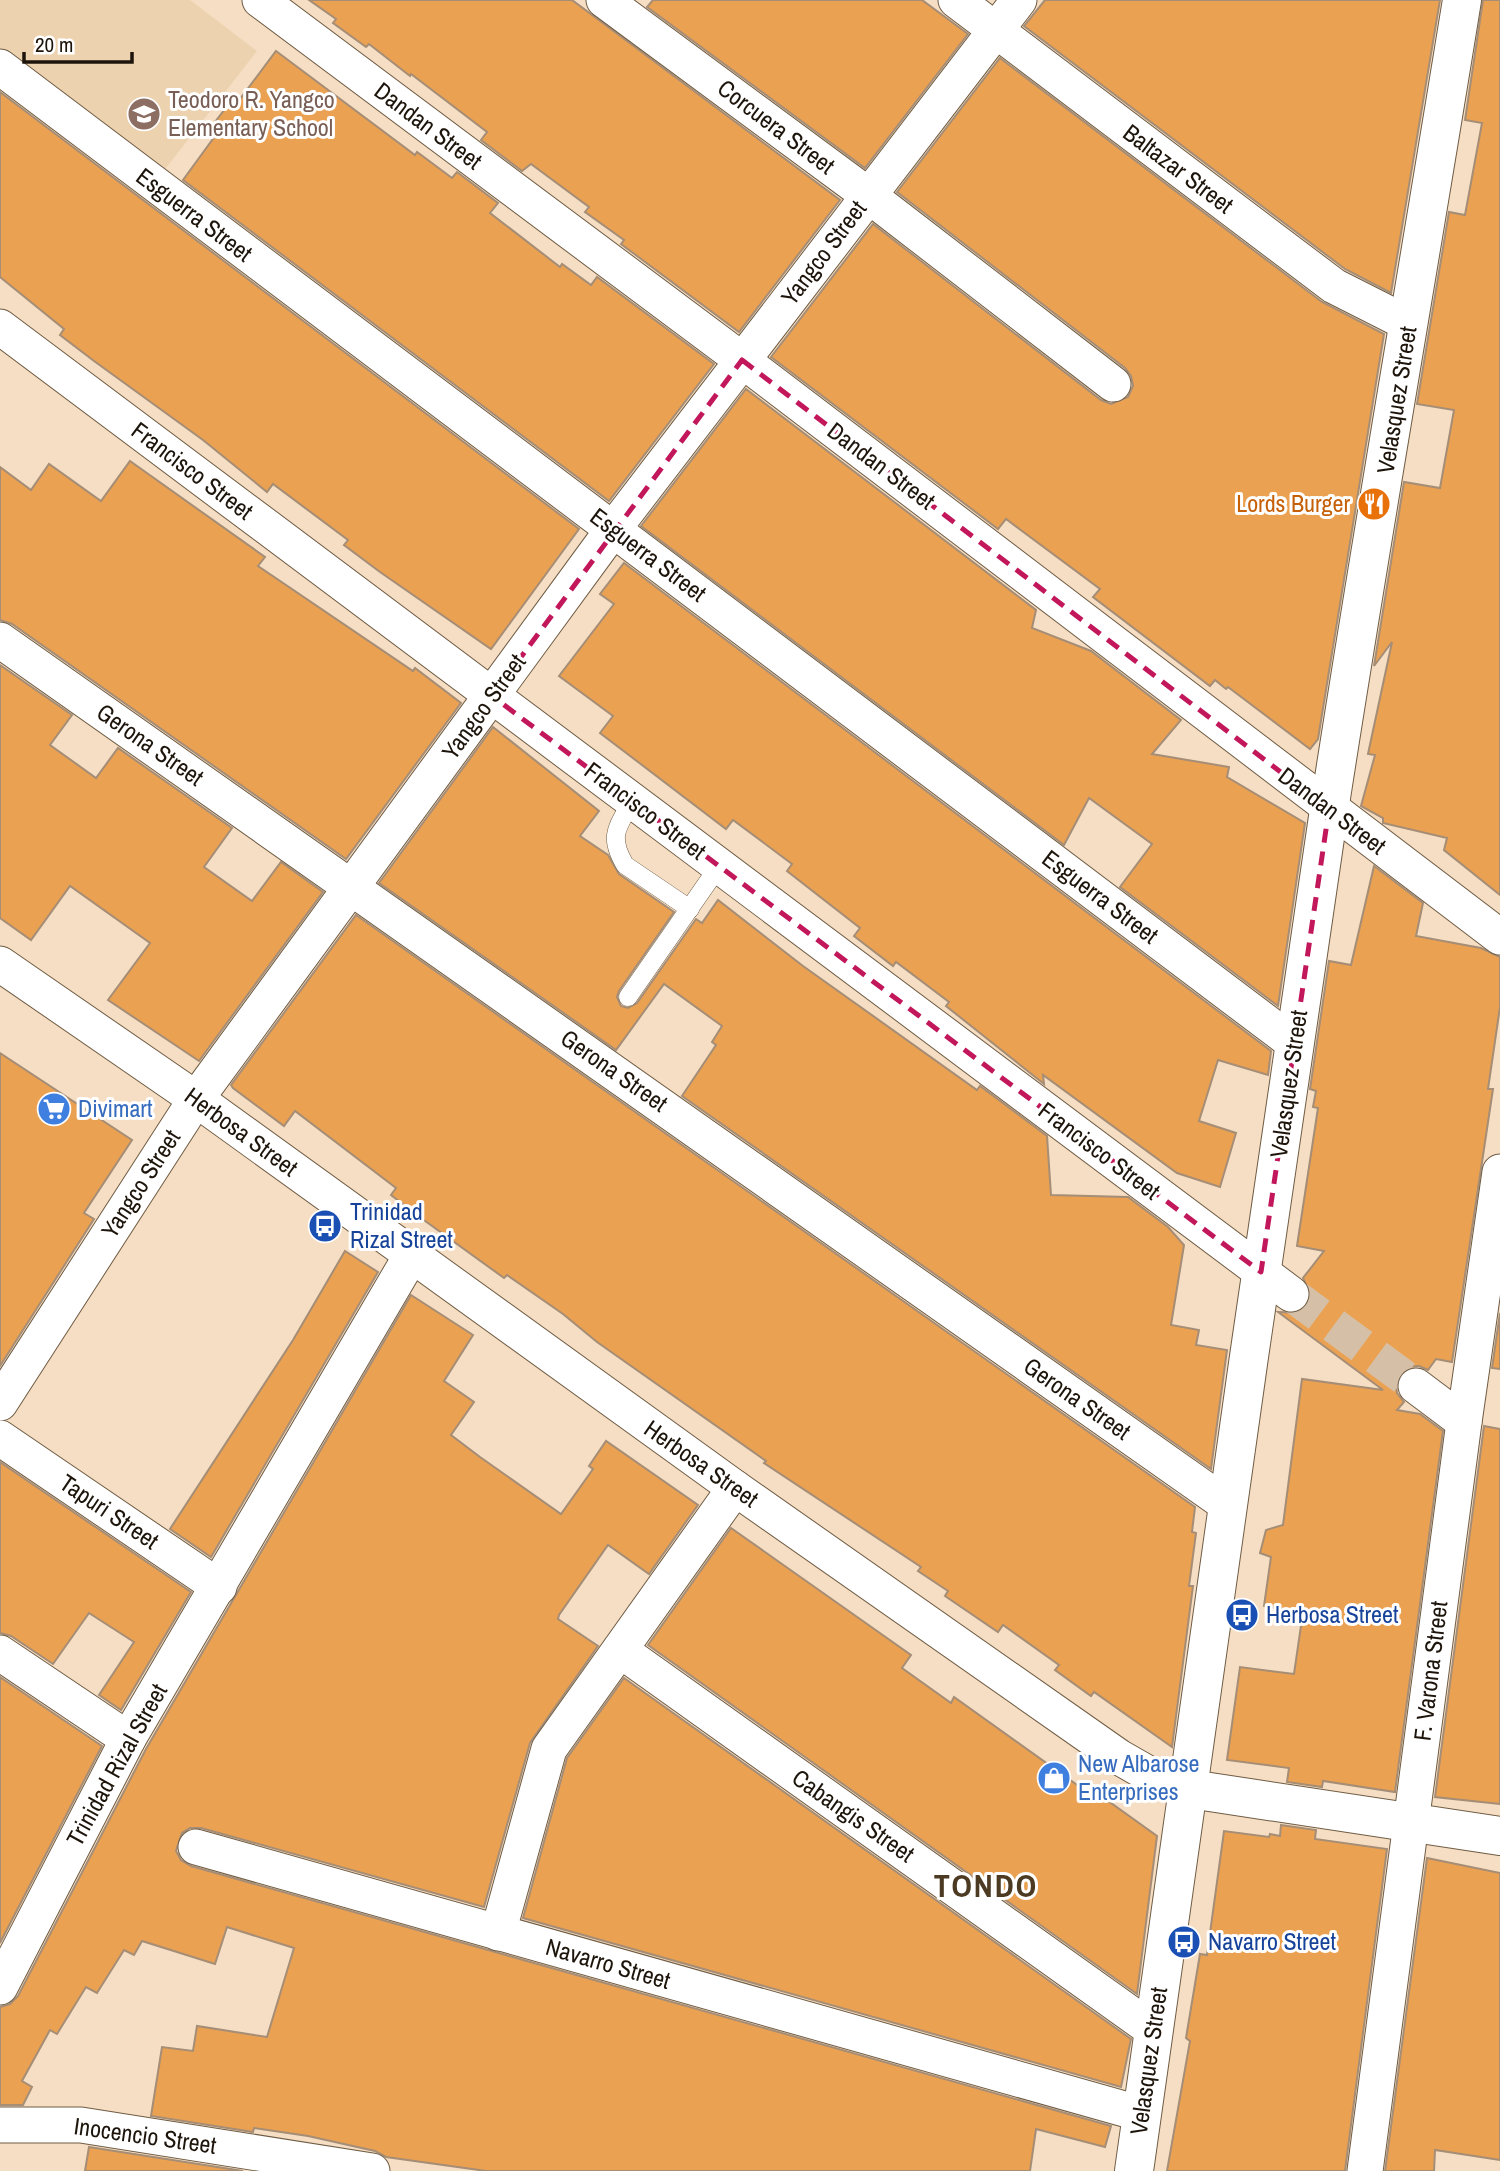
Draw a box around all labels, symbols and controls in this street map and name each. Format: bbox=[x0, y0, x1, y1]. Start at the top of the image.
scale bar bbox=[24, 21, 133, 65]
text: 20 m bbox=[35, 30, 73, 59]
street label: Corcuera Street bbox=[711, 72, 842, 181]
street label: Dandan Street bbox=[368, 74, 489, 176]
place label: Teodoro R. Yangco Elementary School bbox=[168, 83, 335, 143]
school or university icon: Teodoro R. Yangco Elementary School bbox=[125, 95, 163, 133]
street label: Baltazar Street bbox=[1117, 116, 1241, 220]
street label: Esguerra Street bbox=[130, 160, 260, 269]
street label: Yangco Street bbox=[773, 193, 873, 311]
street label: Velasquez Street bbox=[1369, 323, 1424, 476]
street label: Francisco Street bbox=[125, 414, 260, 527]
street label: Dandan Street bbox=[821, 414, 942, 516]
restaurant icon: Lords Burger bbox=[1355, 485, 1393, 523]
place label: Lords Burger bbox=[1236, 487, 1350, 519]
street label: Esguerra Street bbox=[584, 500, 714, 609]
street label: Yangco Street bbox=[434, 647, 533, 766]
street label: Gerona Street bbox=[91, 696, 211, 793]
street label: Francisco Street bbox=[578, 754, 713, 867]
street label: Dandan Street bbox=[1272, 759, 1393, 861]
street label: Esguerra Street bbox=[1036, 842, 1166, 951]
street label: Velasquez Street bbox=[1262, 1007, 1314, 1160]
street label: Gerona Street bbox=[555, 1022, 675, 1119]
street label: Herbosa Street bbox=[179, 1079, 305, 1183]
supermarket icon: Divimart bbox=[35, 1090, 73, 1128]
place label: Divimart bbox=[78, 1092, 153, 1124]
street label: Francisco Street bbox=[1032, 1094, 1167, 1207]
street label: Yangco Street bbox=[93, 1123, 187, 1244]
place label: Trinidad Rizal Street bbox=[350, 1195, 453, 1255]
bus stop icon: Trinidad Rizal Street bbox=[306, 1207, 344, 1245]
street label: Gerona Street bbox=[1018, 1350, 1138, 1447]
street label: Herbosa Street bbox=[638, 1412, 765, 1515]
street label: Tapuri Street bbox=[54, 1466, 166, 1556]
bus stop icon: Herbosa Street bbox=[1223, 1596, 1261, 1634]
place label: Herbosa Street bbox=[1266, 1598, 1399, 1630]
street label: F. Varona Street bbox=[1406, 1599, 1455, 1743]
street label: Trinidad Rizal Street bbox=[58, 1677, 174, 1851]
place label: New Albarose Enterprises bbox=[1078, 1747, 1199, 1807]
shop icon: New Albarose Enterprises bbox=[1035, 1759, 1073, 1797]
street label: Cabangis Street bbox=[786, 1761, 921, 1869]
district label: TONDO bbox=[934, 1864, 1038, 1907]
bus stop icon: Navarro Street bbox=[1165, 1923, 1203, 1961]
place label: Navarro Street bbox=[1208, 1925, 1336, 1957]
street label: Navarro Street bbox=[542, 1930, 675, 1996]
street label: Velasquez Street bbox=[1122, 1984, 1174, 2137]
street label: Inocencio Street bbox=[72, 2109, 219, 2161]

